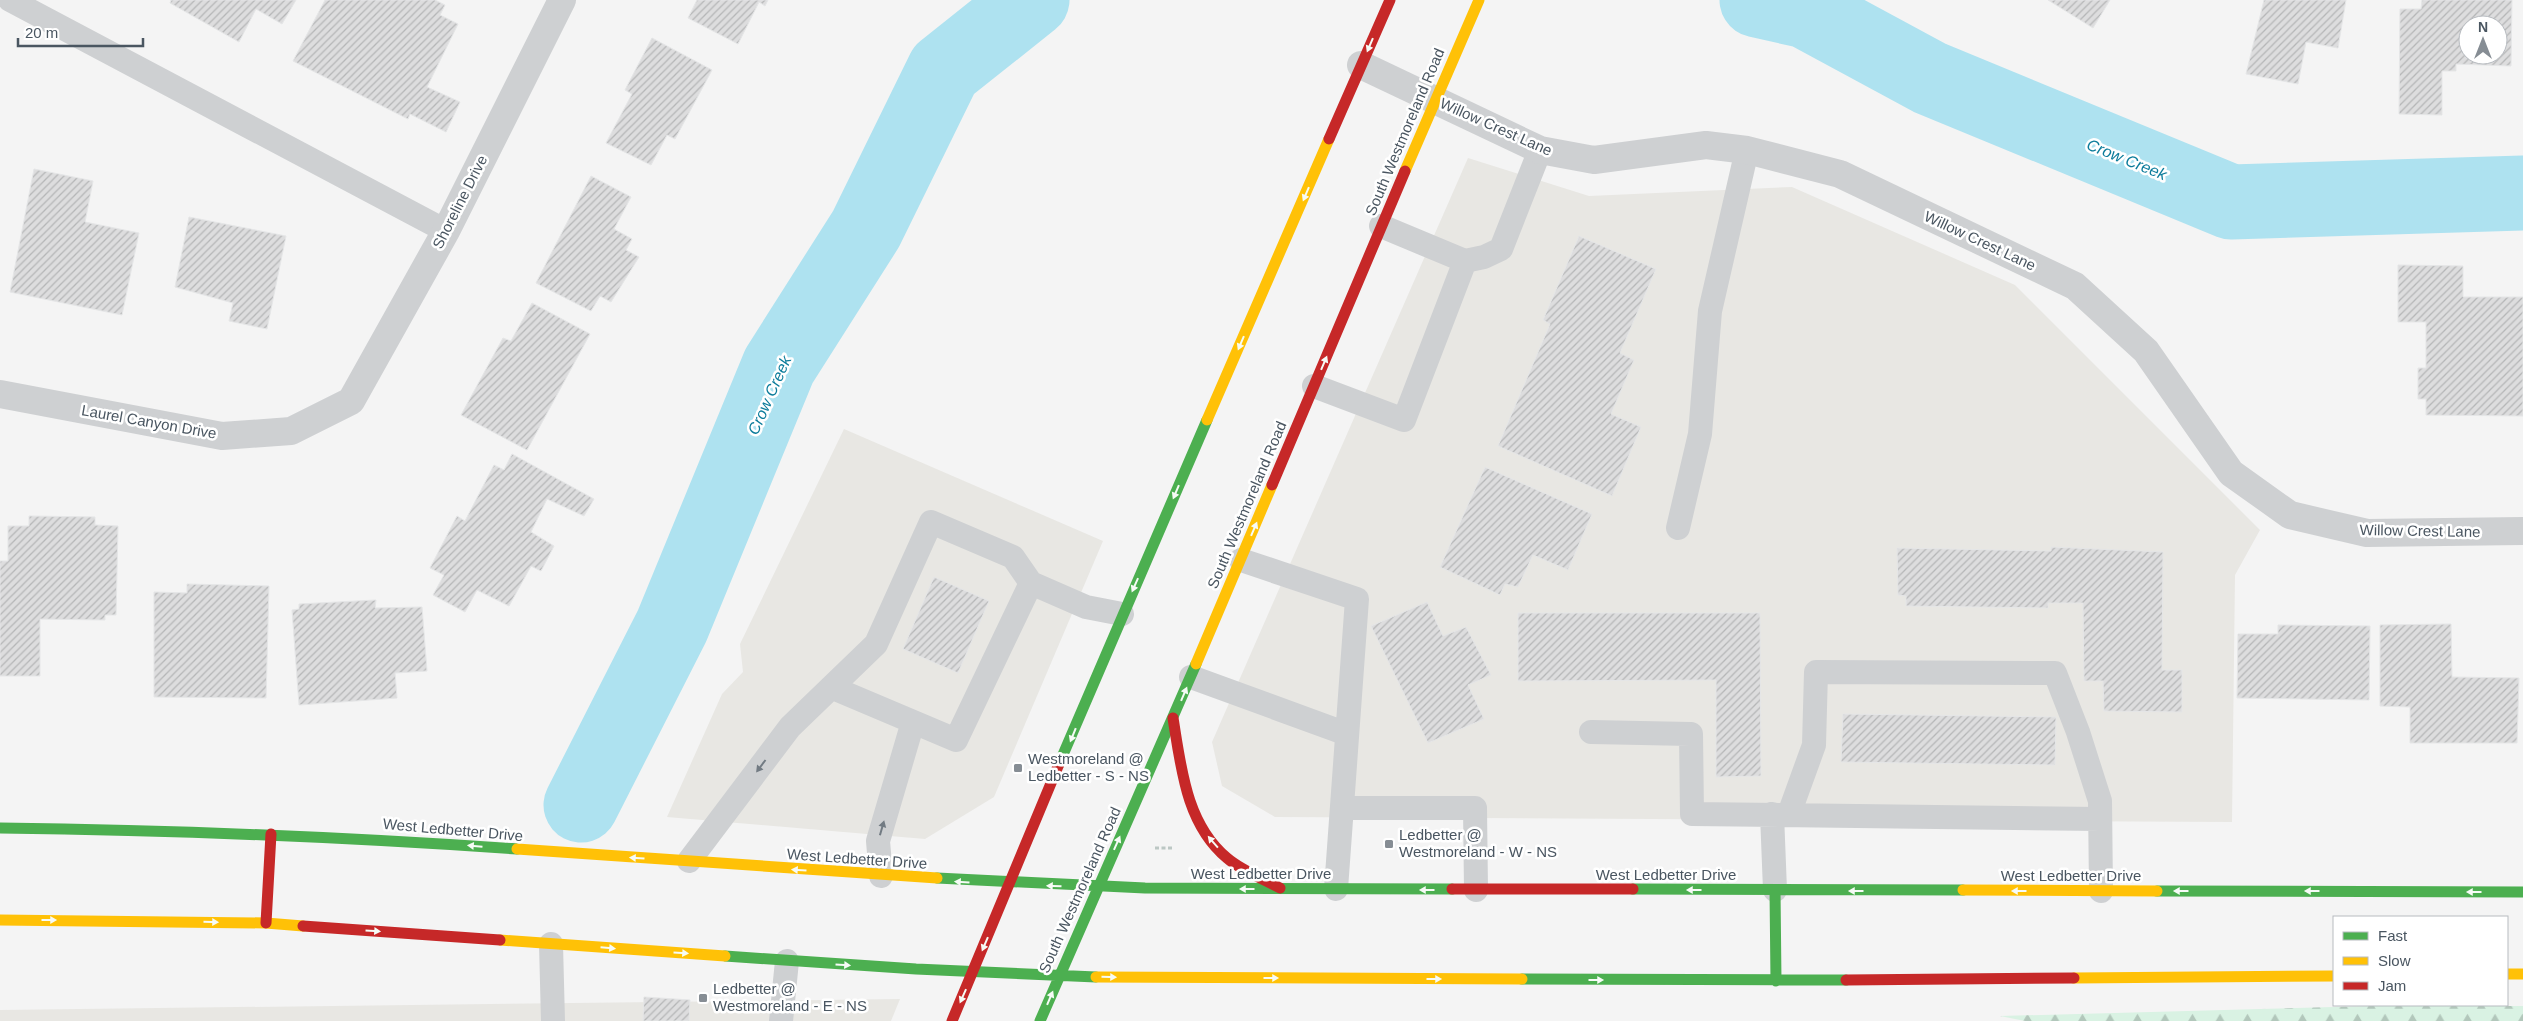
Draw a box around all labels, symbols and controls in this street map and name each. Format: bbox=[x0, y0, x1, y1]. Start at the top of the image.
scale bar bbox=[18, 15, 142, 47]
north arrow bbox=[2458, 15, 2508, 65]
text: N bbox=[2478, 19, 2488, 35]
text: 20 m bbox=[25, 24, 58, 41]
one-way arrow bbox=[1366, 38, 1374, 52]
street label: South Westmoreland Road bbox=[1362, 46, 1447, 218]
street label: Willow Crest Lane bbox=[1438, 94, 1555, 159]
water label: Crow Creek bbox=[2084, 136, 2170, 184]
street label: Shoreline Drive bbox=[429, 152, 490, 251]
one-way arrow bbox=[1301, 187, 1309, 201]
street label: Willow Crest Lane bbox=[1922, 207, 2039, 274]
one-way arrow bbox=[1236, 336, 1244, 350]
water label: Crow Creek bbox=[745, 352, 795, 437]
one-way arrow bbox=[1320, 355, 1328, 370]
street label: Laurel Canyon Drive bbox=[80, 401, 218, 442]
street label: South Westmoreland Road bbox=[1204, 419, 1289, 591]
one-way arrow bbox=[1172, 485, 1180, 499]
one-way arrow bbox=[1250, 521, 1258, 536]
street label: Willow Crest Lane bbox=[2359, 521, 2481, 540]
one-way arrow bbox=[1131, 578, 1139, 592]
one-way arrow bbox=[1180, 687, 1188, 701]
one-way arrow bbox=[1068, 727, 1076, 742]
place label: Westmoreland @ Ledbetter - S - NS bbox=[1028, 750, 1149, 784]
one-way arrow bbox=[756, 759, 766, 773]
marker: Westmoreland @ Ledbetter - S - NS bbox=[1012, 762, 1024, 774]
street label: South Westmoreland Road bbox=[1035, 804, 1124, 975]
street label: West Ledbetter Drive bbox=[382, 815, 524, 844]
one-way arrow bbox=[878, 820, 886, 835]
place label: Ledbetter @ Westmoreland - W - NS bbox=[1399, 826, 1557, 860]
one-way arrow bbox=[1113, 835, 1122, 850]
one-way arrow bbox=[1207, 837, 1219, 849]
marker: Ledbetter @ Westmoreland - W - NS bbox=[1383, 838, 1395, 850]
one-way arrow bbox=[467, 842, 483, 850]
street label: West Ledbetter Drive bbox=[786, 845, 928, 872]
one-way arrow bbox=[629, 854, 645, 862]
one-way arrow bbox=[791, 865, 807, 873]
street label: West Ledbetter Drive bbox=[1191, 865, 1331, 882]
street label: West Ledbetter Drive bbox=[1596, 866, 1736, 883]
street label: West Ledbetter Drive bbox=[2001, 867, 2141, 884]
one-way arrow bbox=[953, 877, 969, 885]
one-way arrow bbox=[1045, 881, 1061, 889]
one-way arrow bbox=[1239, 885, 1255, 893]
one-way arrow bbox=[1419, 886, 1435, 894]
one-way arrow bbox=[1686, 886, 1702, 894]
one-way arrow bbox=[1848, 887, 1864, 895]
one-way arrow bbox=[2011, 887, 2027, 895]
one-way arrow bbox=[2173, 887, 2189, 895]
one-way arrow bbox=[2304, 887, 2320, 895]
one-way arrow bbox=[2466, 888, 2482, 896]
one-way arrow bbox=[41, 916, 57, 924]
legend bbox=[2333, 916, 2508, 1006]
one-way arrow bbox=[203, 918, 219, 926]
one-way arrow bbox=[366, 927, 382, 935]
text: Fast bbox=[2378, 927, 2408, 944]
one-way arrow bbox=[981, 937, 989, 952]
one-way arrow bbox=[600, 944, 616, 952]
one-way arrow bbox=[674, 950, 690, 958]
text: Slow bbox=[2378, 952, 2411, 969]
one-way arrow bbox=[836, 961, 852, 969]
one-way arrow bbox=[1101, 973, 1117, 981]
one-way arrow bbox=[1263, 974, 1279, 982]
one-way arrow bbox=[1426, 975, 1442, 983]
one-way arrow bbox=[1588, 976, 1604, 984]
text: Jam bbox=[2378, 977, 2406, 994]
place label: Ledbetter @ Westmoreland - E - NS bbox=[713, 980, 867, 1014]
one-way arrow bbox=[958, 989, 966, 1003]
one-way arrow bbox=[1047, 991, 1055, 1005]
marker: Ledbetter @ Westmoreland - E - NS bbox=[697, 992, 709, 1004]

